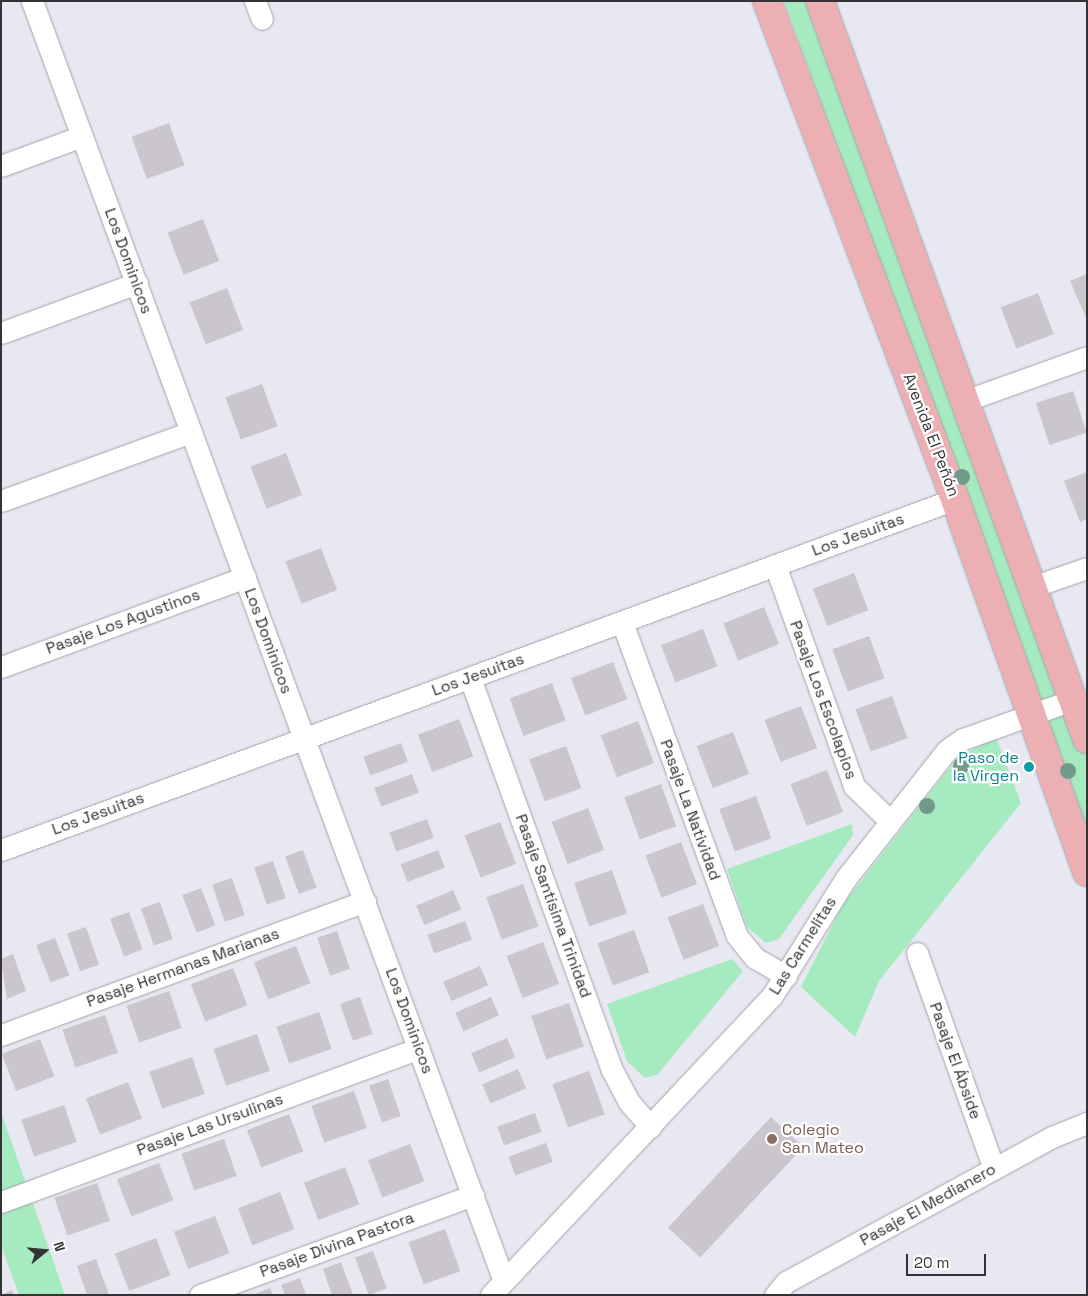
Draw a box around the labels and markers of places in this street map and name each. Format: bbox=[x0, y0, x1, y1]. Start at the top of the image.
place label: Paso de la Virgen bbox=[953, 748, 1019, 786]
marker: Paso de la Virgen bbox=[1023, 761, 1035, 773]
place label: Colegio San Mateo bbox=[782, 1120, 864, 1158]
marker: Colegio San Mateo bbox=[766, 1133, 778, 1145]

